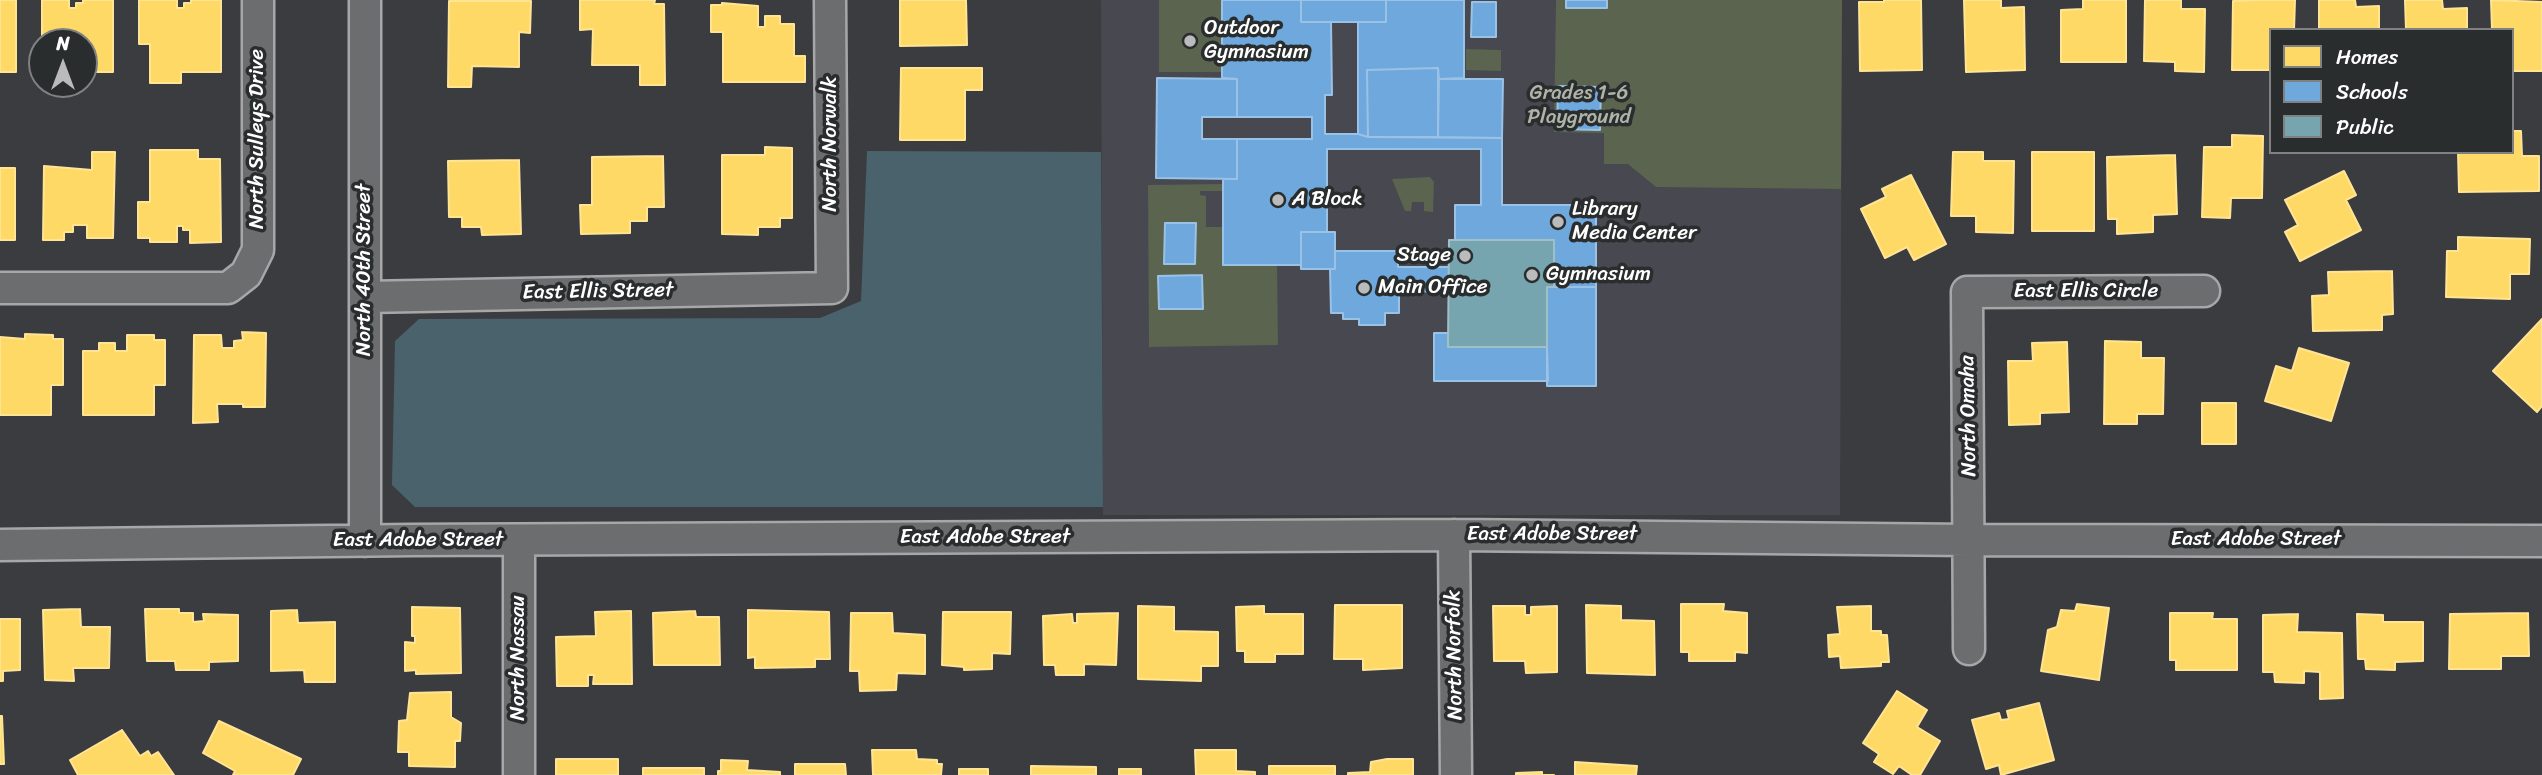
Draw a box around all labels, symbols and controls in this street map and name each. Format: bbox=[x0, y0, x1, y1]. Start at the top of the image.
place label: Outdoor Gymnasium bbox=[1204, 16, 1309, 66]
text: N bbox=[56, 27, 70, 60]
north arrow bbox=[28, 28, 98, 98]
legend bbox=[2269, 28, 2514, 154]
marker: Outdoor Gymnasium bbox=[1182, 33, 1198, 49]
text: Homes bbox=[2336, 38, 2398, 76]
street label: North Sulleys Drive bbox=[245, 49, 271, 229]
text: Schools bbox=[2336, 73, 2408, 111]
street label: North Norwalk bbox=[818, 76, 844, 212]
park label: Grades 1-6 Playground bbox=[1527, 81, 1631, 131]
text: Public bbox=[2336, 108, 2394, 146]
street label: North 40th Street bbox=[352, 184, 378, 356]
place label: A Block bbox=[1292, 187, 1363, 213]
marker: A Block bbox=[1270, 192, 1286, 208]
place label: Library Media Center bbox=[1572, 197, 1697, 247]
marker: Library Media Center bbox=[1550, 214, 1566, 230]
place label: Stage bbox=[1397, 243, 1451, 269]
marker: Stage bbox=[1457, 248, 1473, 264]
place label: Gymnasium bbox=[1546, 262, 1651, 288]
marker: Gymnasium bbox=[1524, 267, 1540, 283]
place label: Main Office bbox=[1378, 275, 1488, 301]
street label: East Ellis Street bbox=[522, 278, 674, 306]
street label: East Ellis Circle bbox=[2014, 279, 2158, 305]
marker: Main Office bbox=[1356, 280, 1372, 296]
street label: North Omaha bbox=[1955, 355, 1983, 477]
street label: East Adobe Street bbox=[1467, 522, 1637, 548]
street label: East Adobe Street bbox=[900, 525, 1070, 551]
street label: East Adobe Street bbox=[2171, 527, 2341, 553]
street label: East Adobe Street bbox=[333, 528, 503, 554]
street label: North Norfolk bbox=[1441, 590, 1469, 720]
street label: North Nassau bbox=[506, 595, 532, 721]

